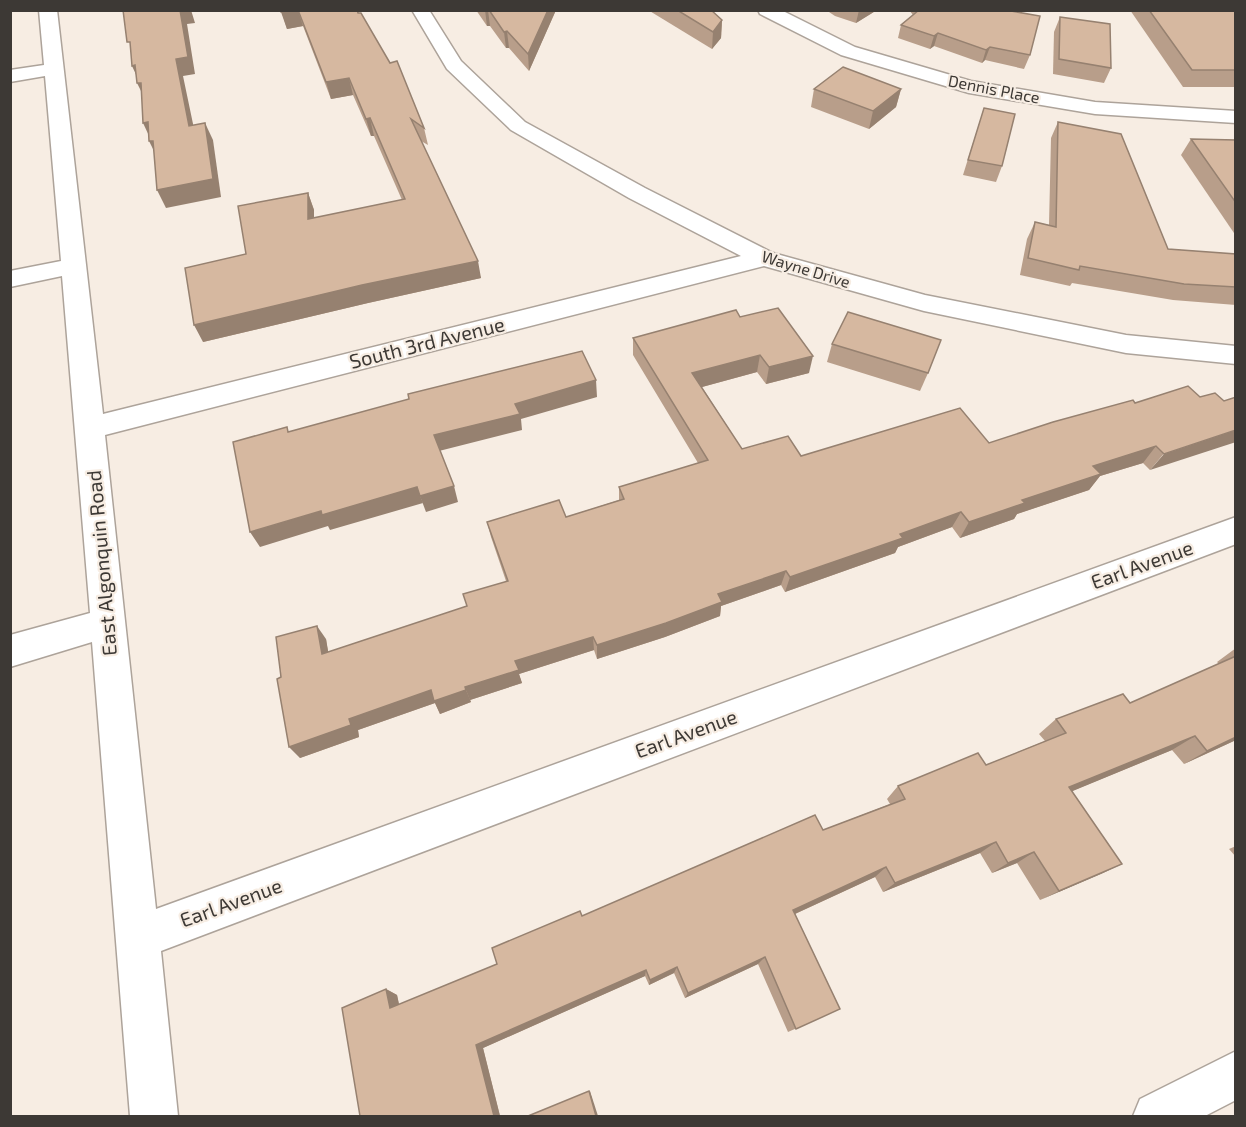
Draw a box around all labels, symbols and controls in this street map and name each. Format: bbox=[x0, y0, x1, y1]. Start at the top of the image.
street label: Dennis Place bbox=[947, 70, 1041, 107]
street label: Wayne Drive bbox=[760, 246, 853, 291]
street label: South 3rd Avenue bbox=[347, 311, 507, 373]
street label: East Algonquin Road bbox=[81, 469, 121, 657]
street label: Earl Avenue bbox=[1087, 535, 1196, 594]
street label: Earl Avenue bbox=[631, 704, 740, 763]
street label: Earl Avenue bbox=[176, 873, 285, 932]

